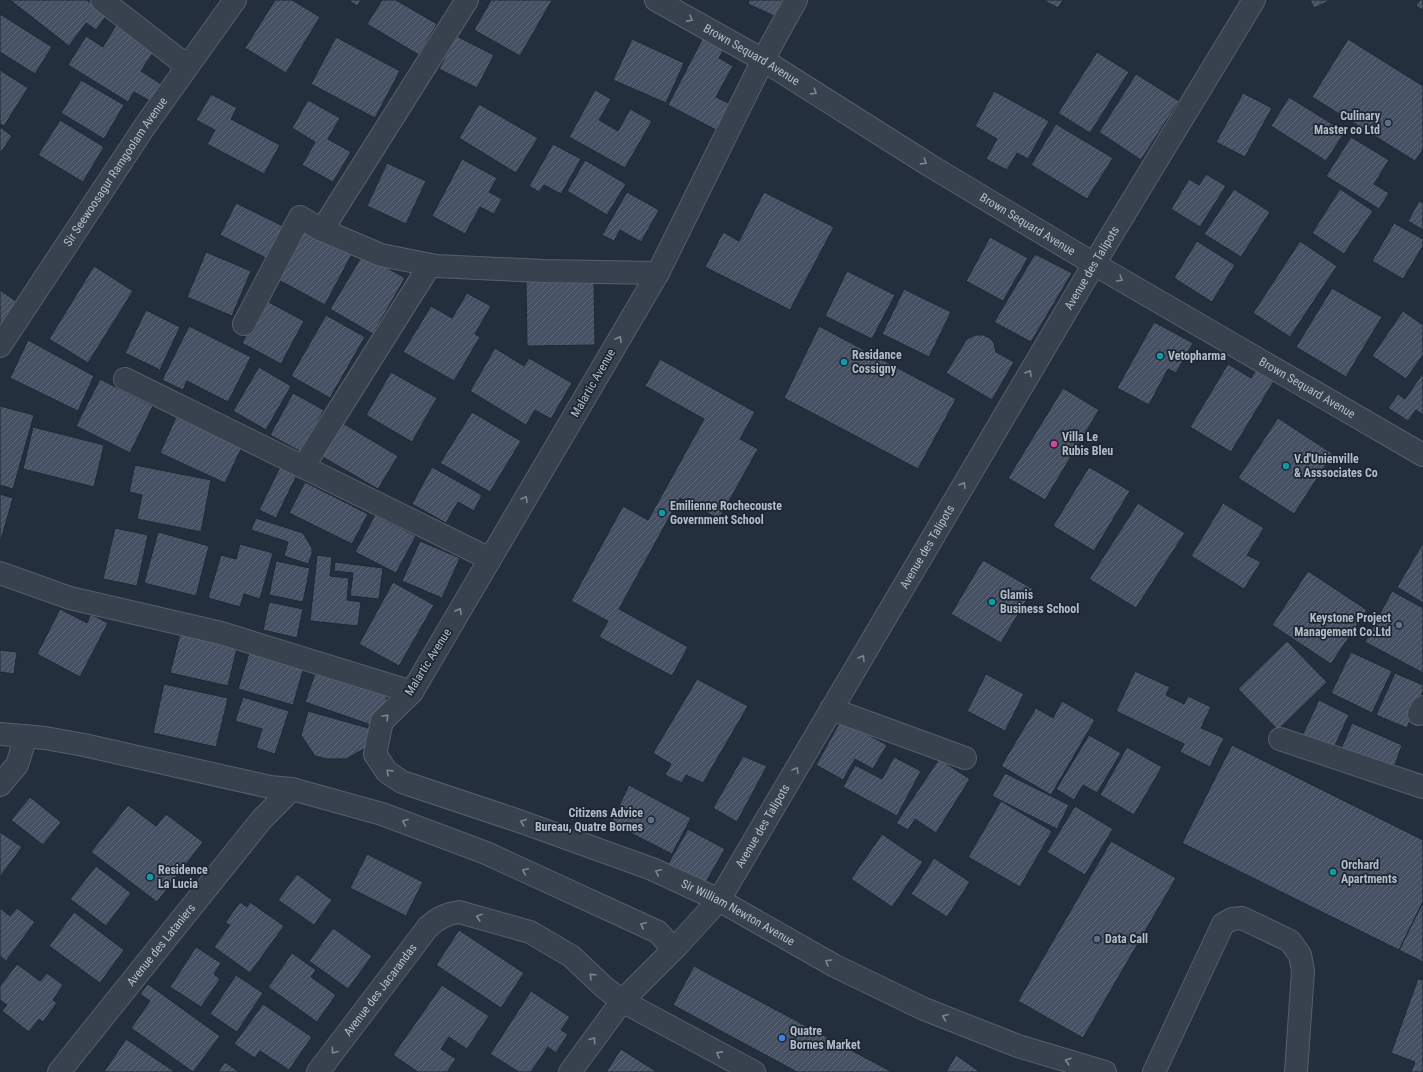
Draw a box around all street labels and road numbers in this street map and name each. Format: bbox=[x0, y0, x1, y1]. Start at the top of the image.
street label: Brown Sequard Avenue bbox=[701, 21, 802, 88]
street label: Sir Seewoosagur Ramgoolam Avenue bbox=[61, 94, 170, 249]
street label: Brown Sequard Avenue bbox=[977, 190, 1078, 258]
street label: Avenue des Talipots bbox=[1062, 224, 1122, 312]
street label: Malartic Avenue bbox=[568, 346, 618, 420]
street label: Brown Sequard Avenue bbox=[1257, 354, 1358, 421]
street label: Avenue des Talipots bbox=[897, 502, 957, 591]
street label: Malartic Avenue bbox=[402, 626, 454, 698]
street label: Avenue des Talipots bbox=[733, 782, 793, 870]
street label: Sir William Newton Avenue bbox=[679, 876, 797, 949]
street label: Avenue des Lataniers bbox=[124, 901, 198, 989]
street label: Avenue des Jacarandas bbox=[341, 941, 420, 1039]

